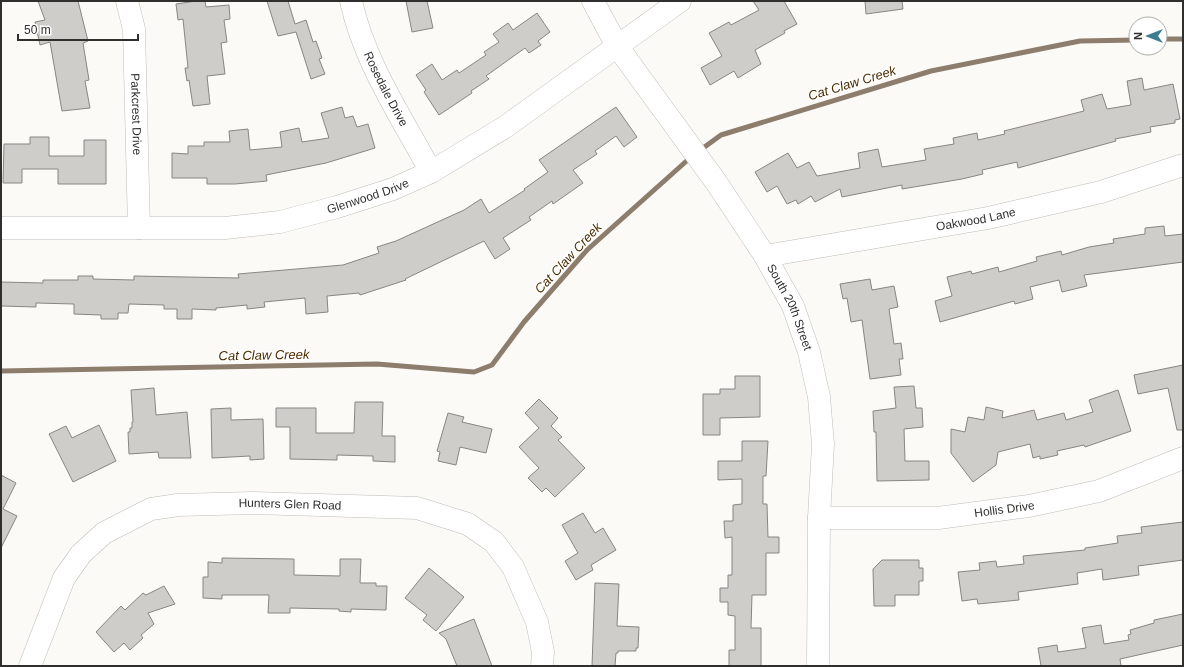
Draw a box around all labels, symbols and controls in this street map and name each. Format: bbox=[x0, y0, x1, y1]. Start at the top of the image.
scale bar bbox=[18, 16, 138, 42]
north arrow bbox=[1128, 16, 1168, 56]
text: 50 m bbox=[24, 23, 51, 37]
text: N bbox=[1132, 32, 1144, 40]
street label: Rosedale Drive bbox=[361, 49, 411, 129]
water label: Cat Claw Creek bbox=[806, 62, 899, 103]
street label: Parkcrest Drive bbox=[128, 73, 144, 156]
street label: Glenwood Drive bbox=[326, 176, 411, 216]
street label: Oakwood Lane bbox=[935, 205, 1017, 234]
water label: Cat Claw Creek bbox=[531, 219, 606, 296]
street label: South 20th Street bbox=[764, 262, 815, 353]
water label: Cat Claw Creek bbox=[218, 347, 311, 363]
street label: Hunters Glen Road bbox=[238, 496, 342, 513]
street label: Hollis Drive bbox=[973, 498, 1036, 520]

